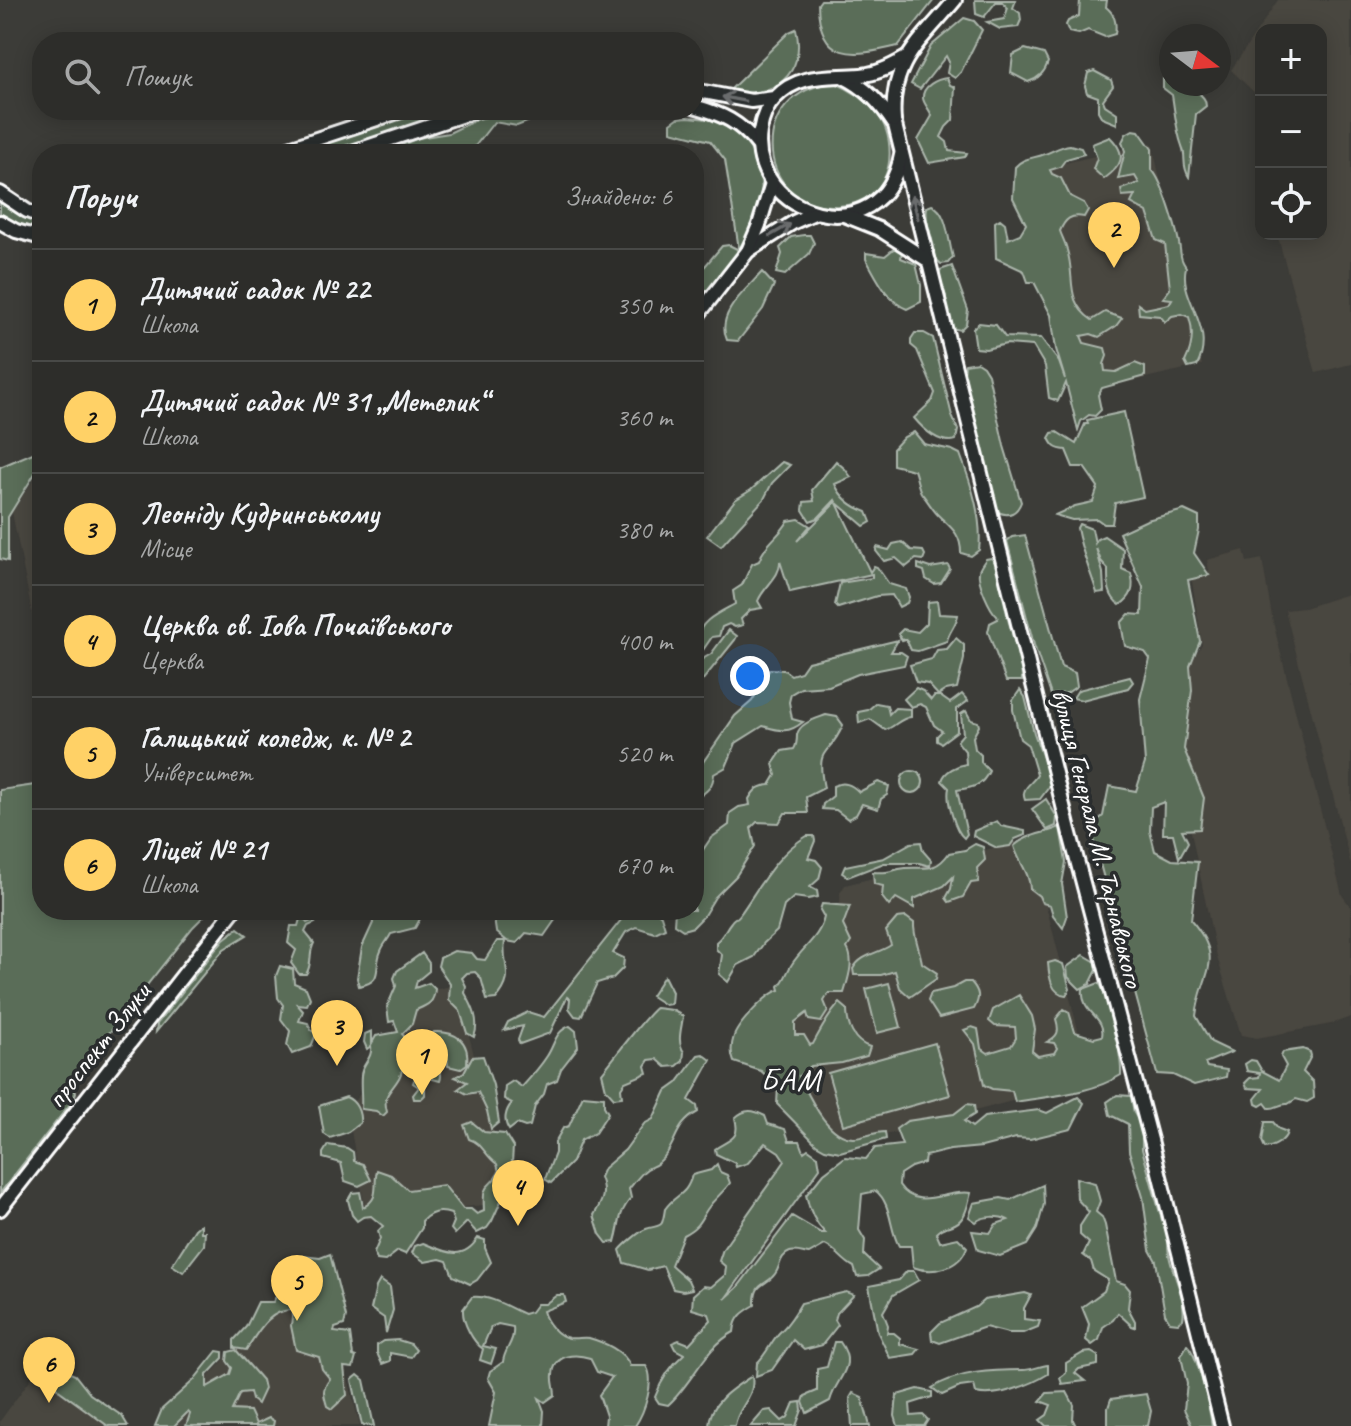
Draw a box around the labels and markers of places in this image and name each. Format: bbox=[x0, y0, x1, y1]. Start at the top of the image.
pin: 2 bbox=[1088, 202, 1140, 268]
pin: 3 bbox=[311, 1000, 363, 1066]
pin: 1 bbox=[396, 1029, 448, 1095]
pin: 4 bbox=[492, 1160, 544, 1226]
pin: 5 bbox=[271, 1255, 323, 1321]
pin: 6 bbox=[23, 1337, 75, 1403]

